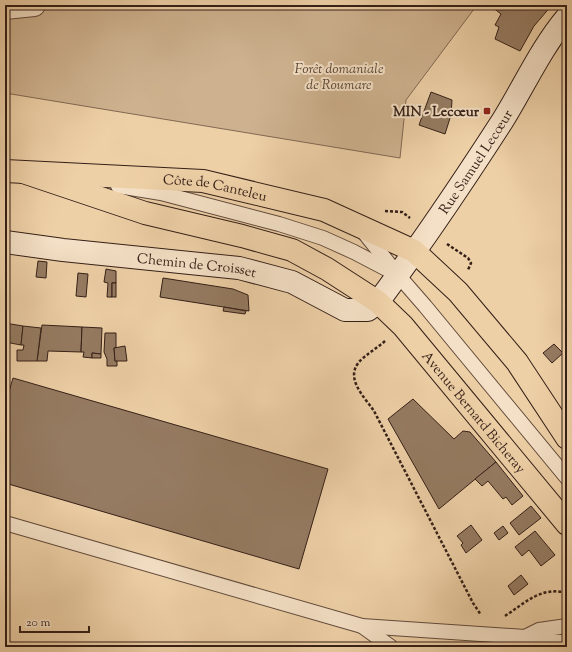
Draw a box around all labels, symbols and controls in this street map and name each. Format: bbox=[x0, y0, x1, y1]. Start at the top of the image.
park label: Forêt domaniale de Roumare bbox=[294, 60, 384, 96]
place label: MIN - Lecœur bbox=[393, 103, 480, 123]
street label: Rue Samuel Lecœur bbox=[435, 106, 519, 219]
marker: MIN - Lecœur bbox=[482, 106, 492, 116]
street label: Côte de Canteleu bbox=[162, 171, 269, 208]
street label: Chemin de Croisset bbox=[136, 250, 258, 284]
street label: Avenue Bernard Bicheray bbox=[416, 348, 529, 479]
scale bar bbox=[20, 608, 89, 634]
text: 20 m bbox=[26, 614, 51, 632]

